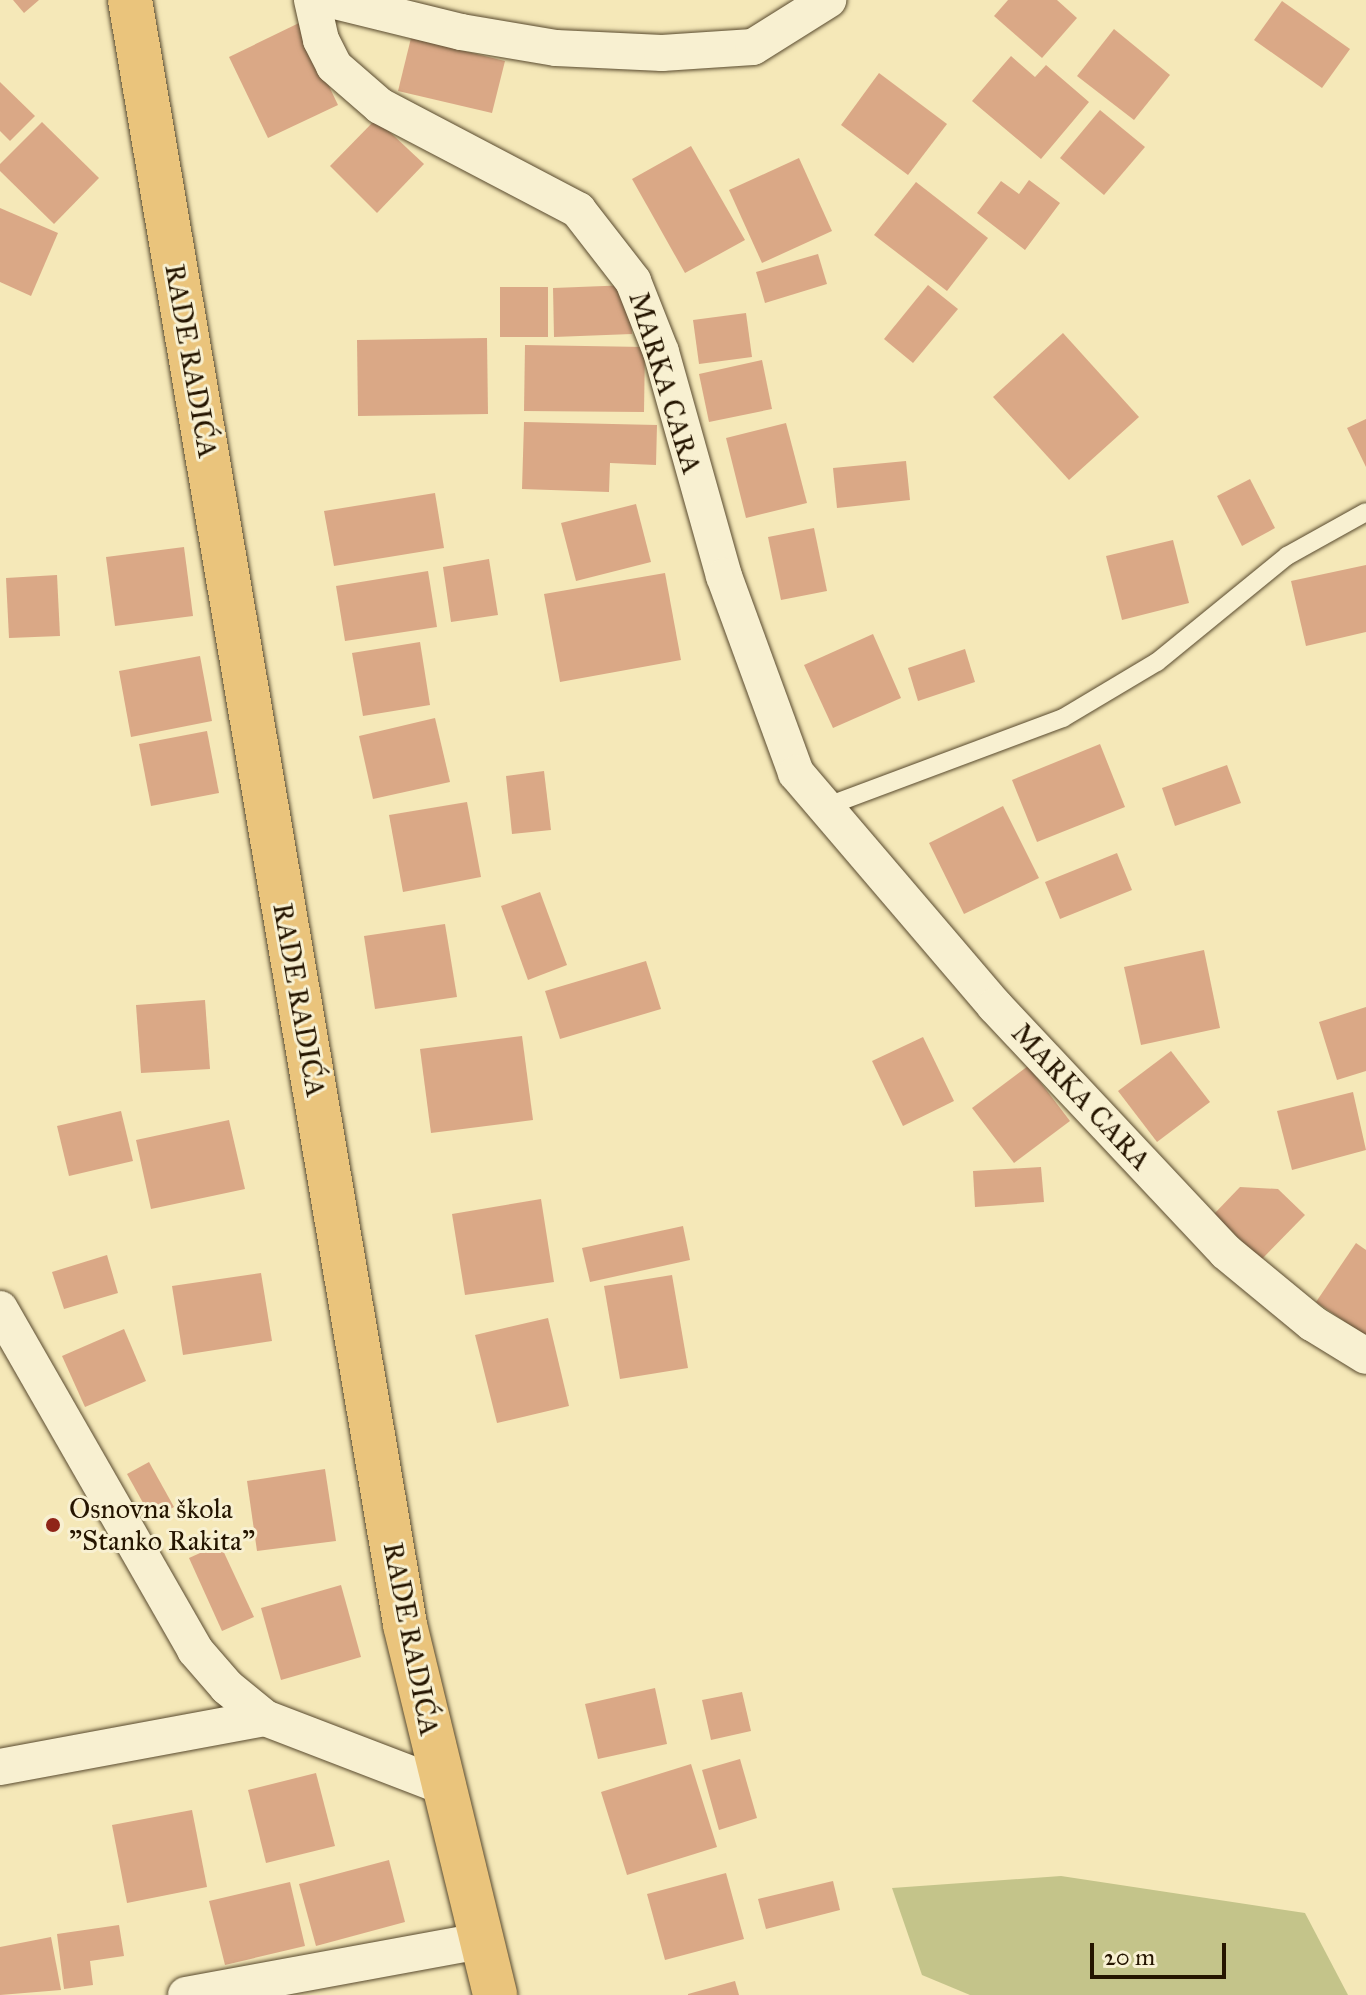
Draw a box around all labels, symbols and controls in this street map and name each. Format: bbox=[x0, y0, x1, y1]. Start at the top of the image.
street label: RADE RADIĆA bbox=[157, 261, 225, 461]
street label: MARKA CARA bbox=[621, 288, 709, 478]
street label: RADE RADIĆA bbox=[265, 900, 333, 1100]
street label: MARKA CARA bbox=[1004, 1017, 1158, 1177]
place label: Osnovna škola "Stanko Rakita" bbox=[69, 1492, 255, 1558]
marker: Osnovna škola "Stanko Rakita" bbox=[44, 1516, 62, 1534]
street label: RADE RADIĆA bbox=[376, 1539, 446, 1739]
scale bar bbox=[1094, 1927, 1230, 1977]
text: 20 m bbox=[1104, 1942, 1155, 1972]

